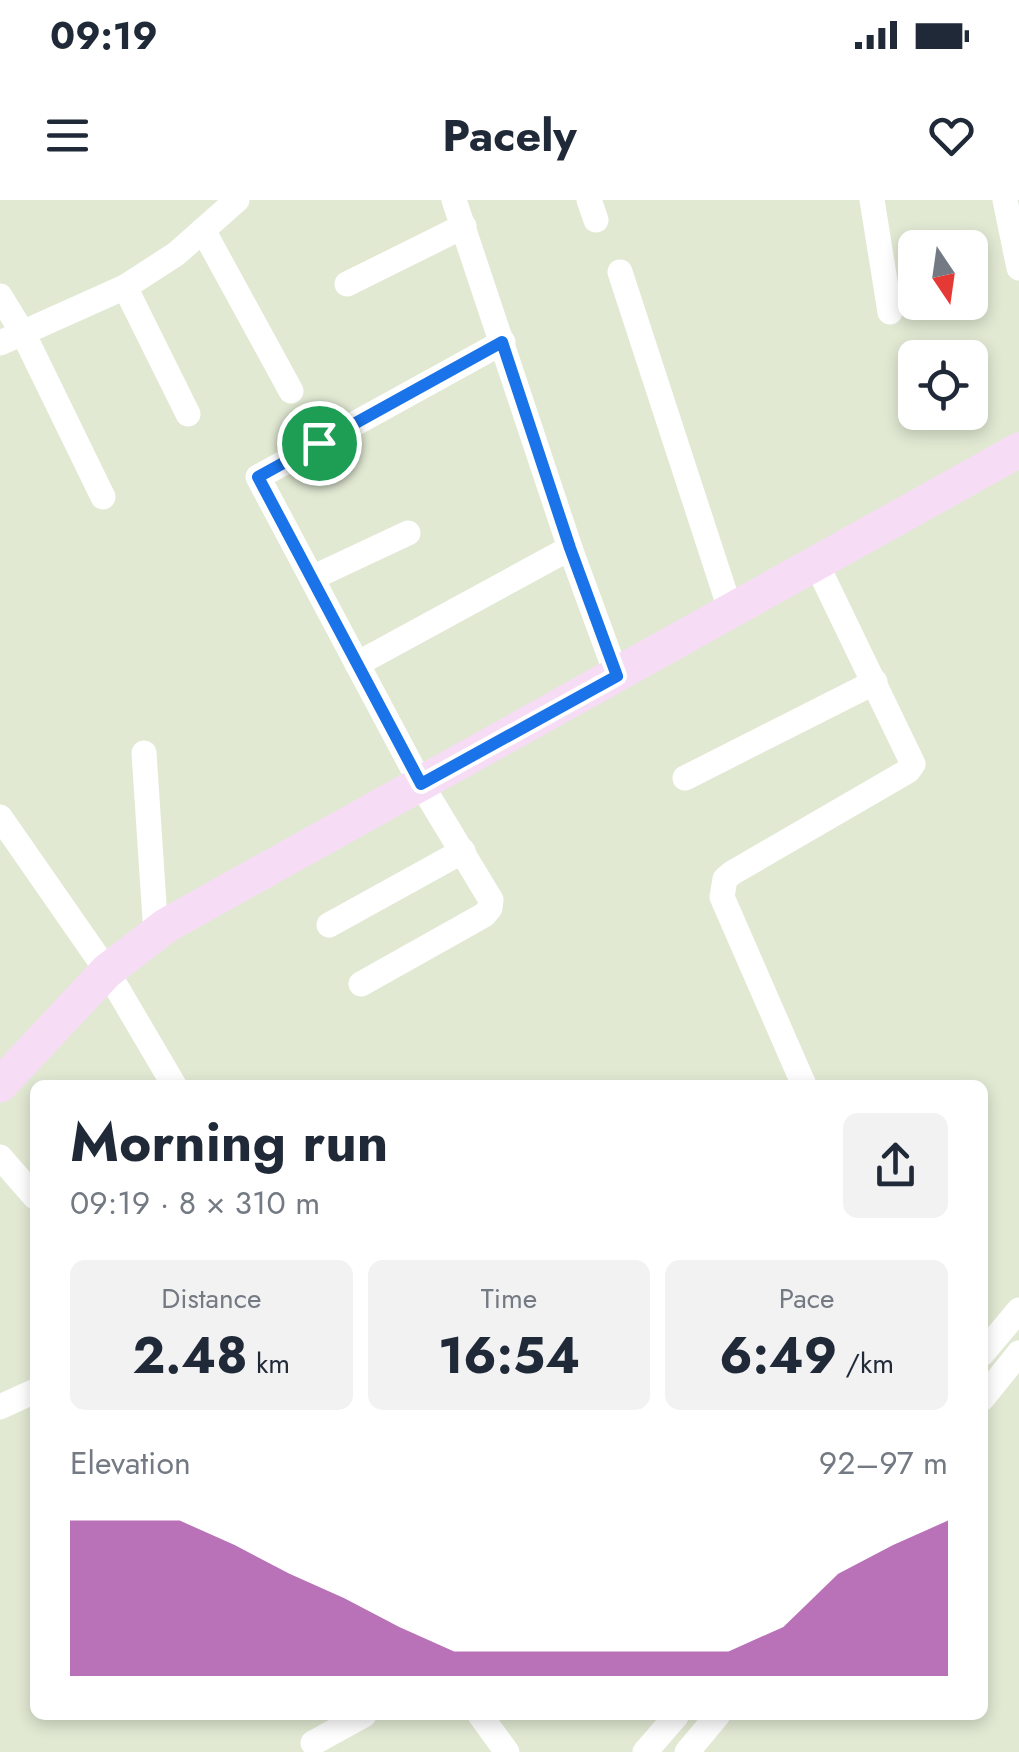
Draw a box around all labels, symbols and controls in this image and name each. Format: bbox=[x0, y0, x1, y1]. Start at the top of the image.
text: 09:19 bbox=[50, 8, 158, 63]
text: Pacely bbox=[442, 103, 577, 168]
icon: menu bbox=[40, 108, 95, 163]
icon: heart bbox=[924, 108, 979, 163]
north arrow bbox=[898, 230, 988, 320]
map controls bbox=[898, 230, 988, 430]
button: locate bbox=[898, 340, 988, 430]
pin bbox=[277, 401, 362, 486]
icon: arrive bbox=[292, 416, 347, 471]
text: Morning run bbox=[70, 1102, 388, 1182]
button: share bbox=[843, 1113, 948, 1218]
text: 09:19 · 8 × 310 m bbox=[70, 1180, 320, 1226]
text: Distance bbox=[161, 1278, 261, 1319]
text: Time bbox=[481, 1278, 537, 1319]
text: Pace bbox=[779, 1278, 835, 1319]
text: 2.48 bbox=[132, 1319, 248, 1392]
text: 16:54 bbox=[438, 1319, 580, 1392]
text: 6:49 bbox=[719, 1319, 837, 1392]
text: km bbox=[248, 1343, 290, 1384]
text: /km bbox=[837, 1343, 894, 1384]
text: Elevation bbox=[70, 1440, 191, 1486]
text: 92–97 m bbox=[819, 1440, 948, 1486]

